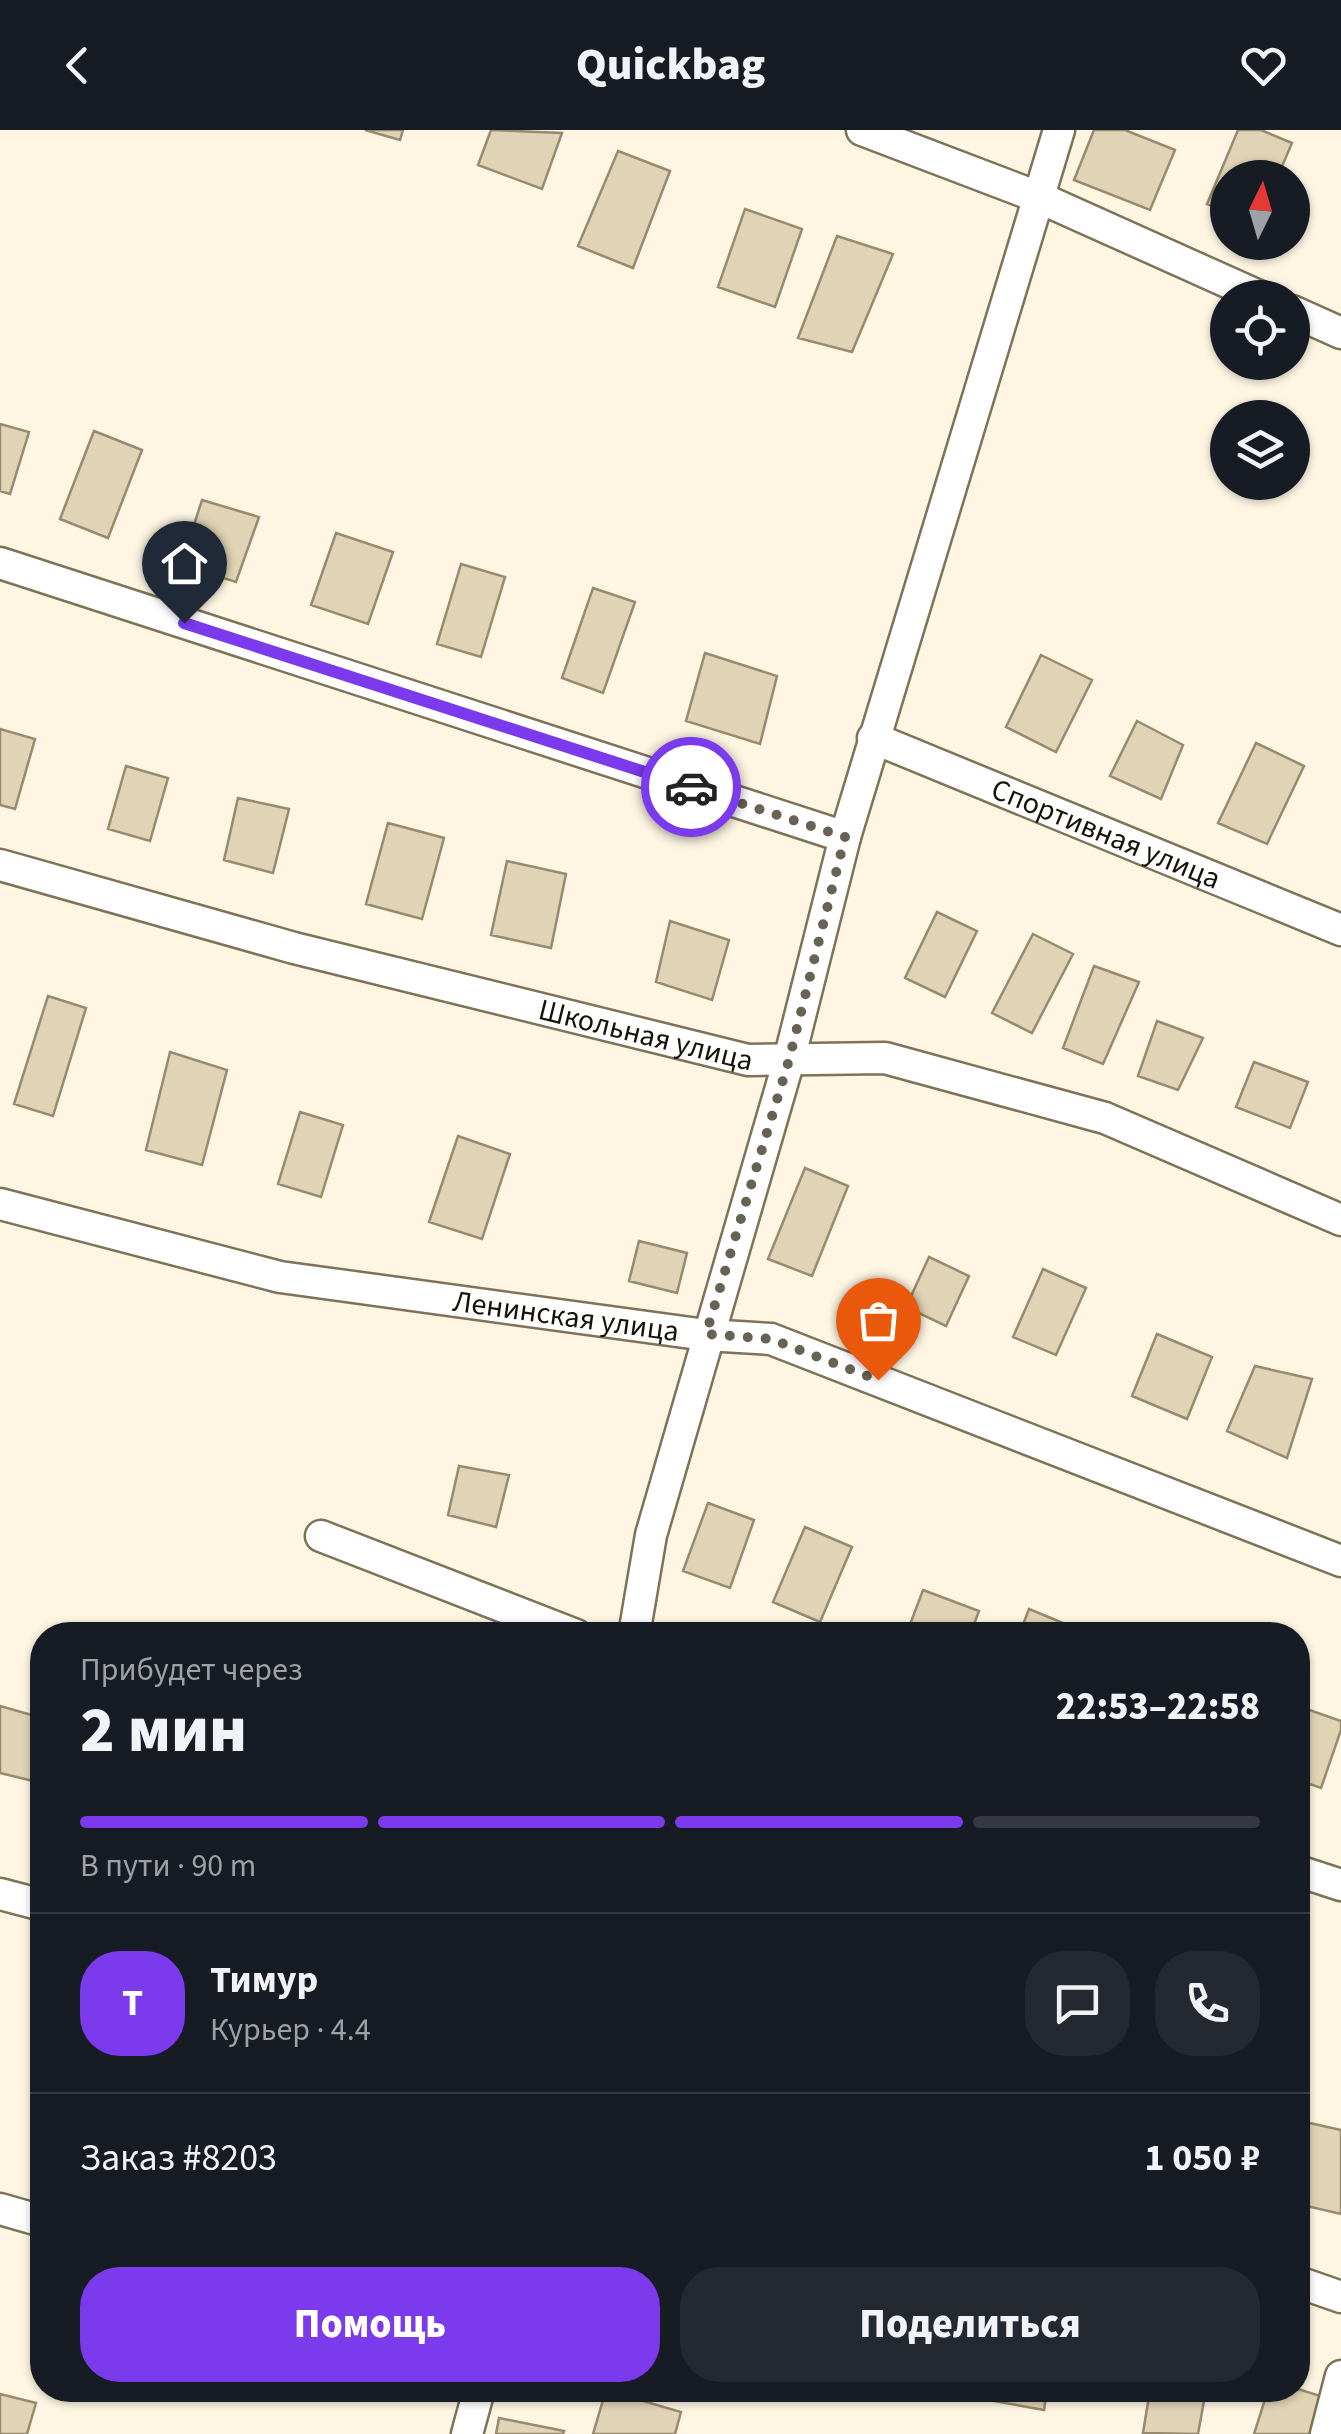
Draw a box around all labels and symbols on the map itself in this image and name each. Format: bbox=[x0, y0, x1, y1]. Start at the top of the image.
north arrow bbox=[1210, 160, 1310, 260]
pin bbox=[142, 521, 227, 624]
courier bbox=[641, 737, 741, 837]
street label: Спортивная улица bbox=[985, 768, 1227, 900]
street label: Школьная улица bbox=[534, 988, 758, 1082]
pin bbox=[836, 1278, 921, 1381]
street label: Ленинская улица bbox=[450, 1280, 682, 1353]

